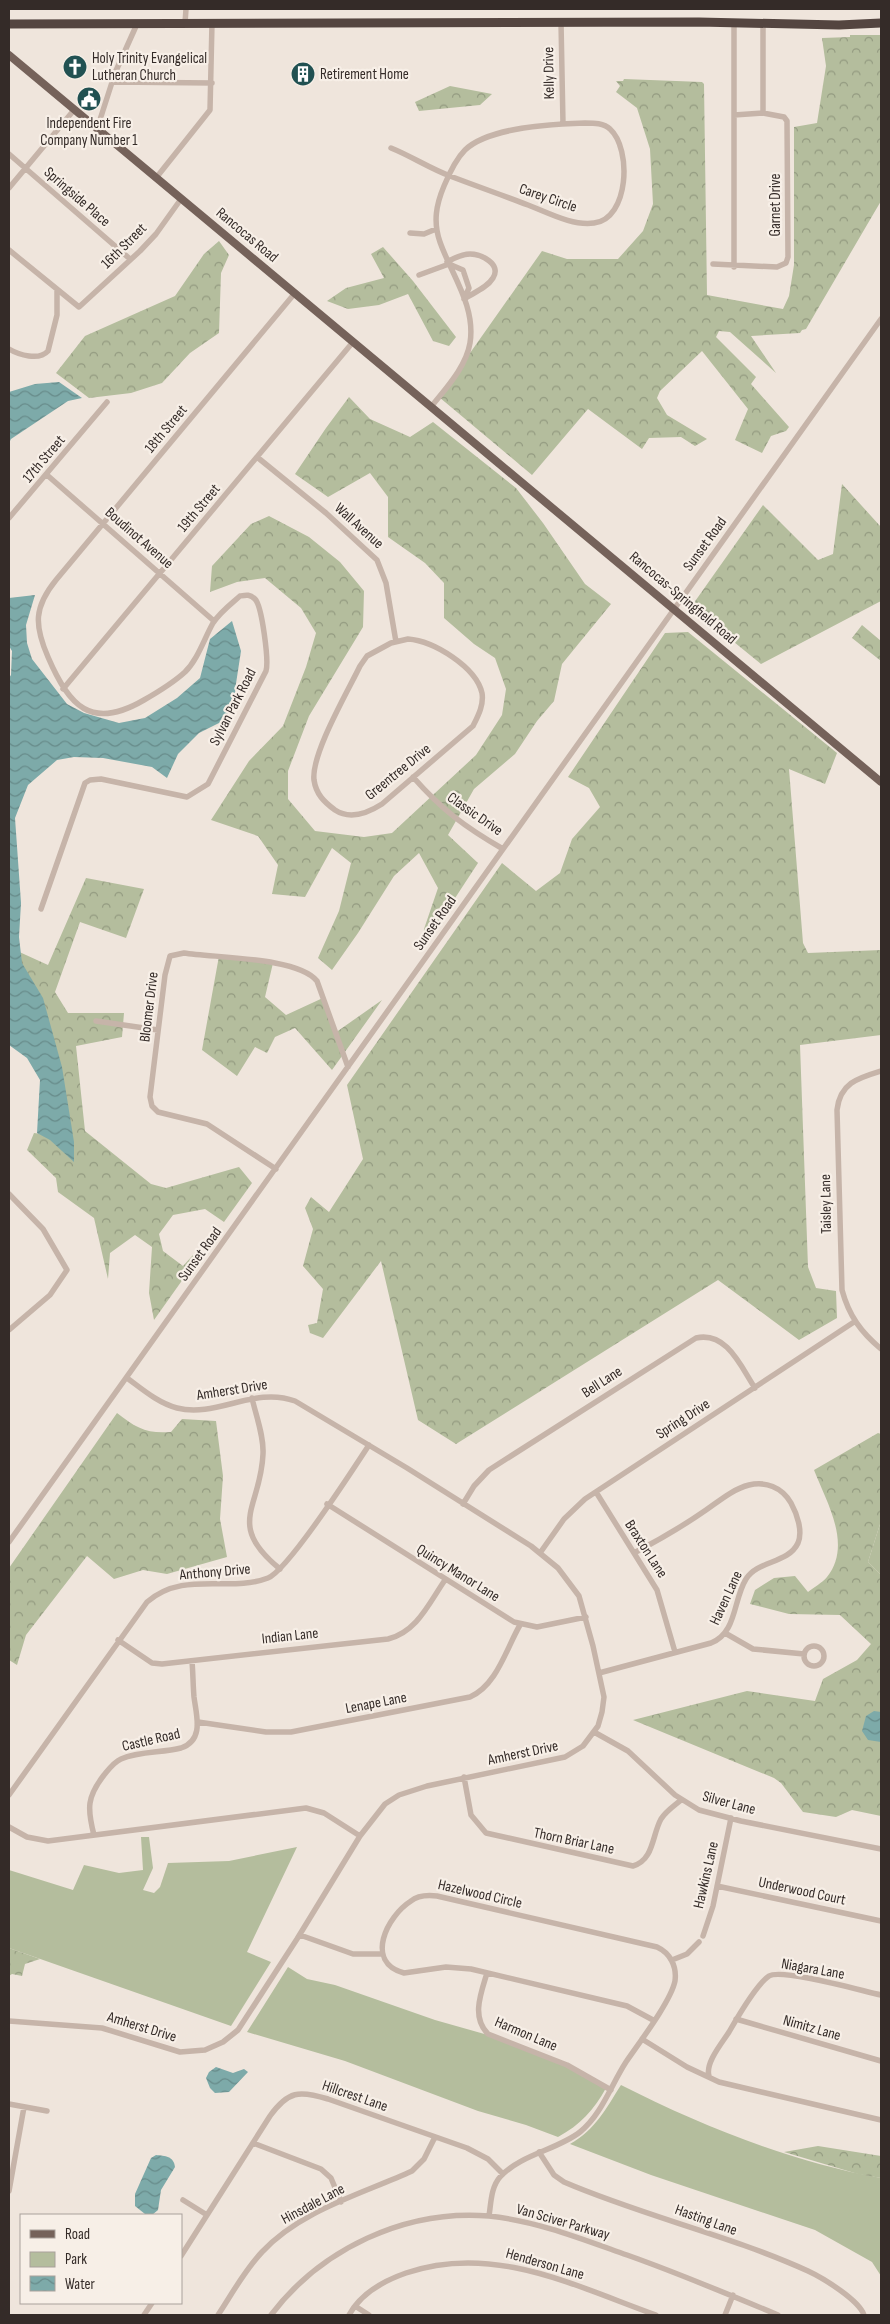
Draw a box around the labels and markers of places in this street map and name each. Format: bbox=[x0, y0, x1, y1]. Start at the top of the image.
place label: Holy Trinity Evangelical Lutheran Church bbox=[92, 49, 207, 85]
church icon: Holy Trinity Evangelical Lutheran Church bbox=[62, 54, 88, 80]
building icon: Retirement Home bbox=[290, 61, 316, 87]
place label: Retirement Home bbox=[320, 65, 409, 84]
public building icon: Independent Fire Company Number 1 bbox=[76, 86, 102, 112]
place label: Independent Fire Company Number 1 bbox=[40, 114, 138, 150]

